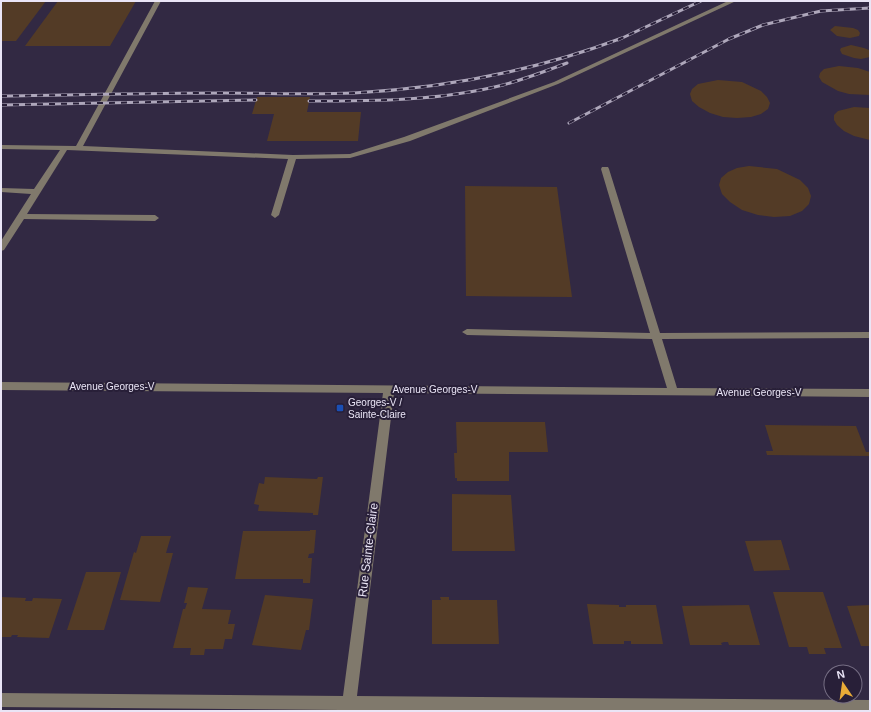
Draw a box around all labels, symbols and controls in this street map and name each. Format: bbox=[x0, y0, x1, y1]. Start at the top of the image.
street label: Avenue Georges-V bbox=[70, 381, 155, 392]
street label: Avenue Georges-V bbox=[393, 384, 478, 395]
street label: Avenue Georges-V bbox=[717, 387, 802, 398]
place label: Georges-V / Sainte-Claire bbox=[348, 397, 406, 420]
marker: Georges-V / Sainte-Claire bbox=[335, 403, 345, 413]
street label: Rue Sainte-Claire bbox=[355, 502, 381, 598]
north arrow bbox=[823, 664, 863, 704]
text: N bbox=[836, 668, 846, 681]

